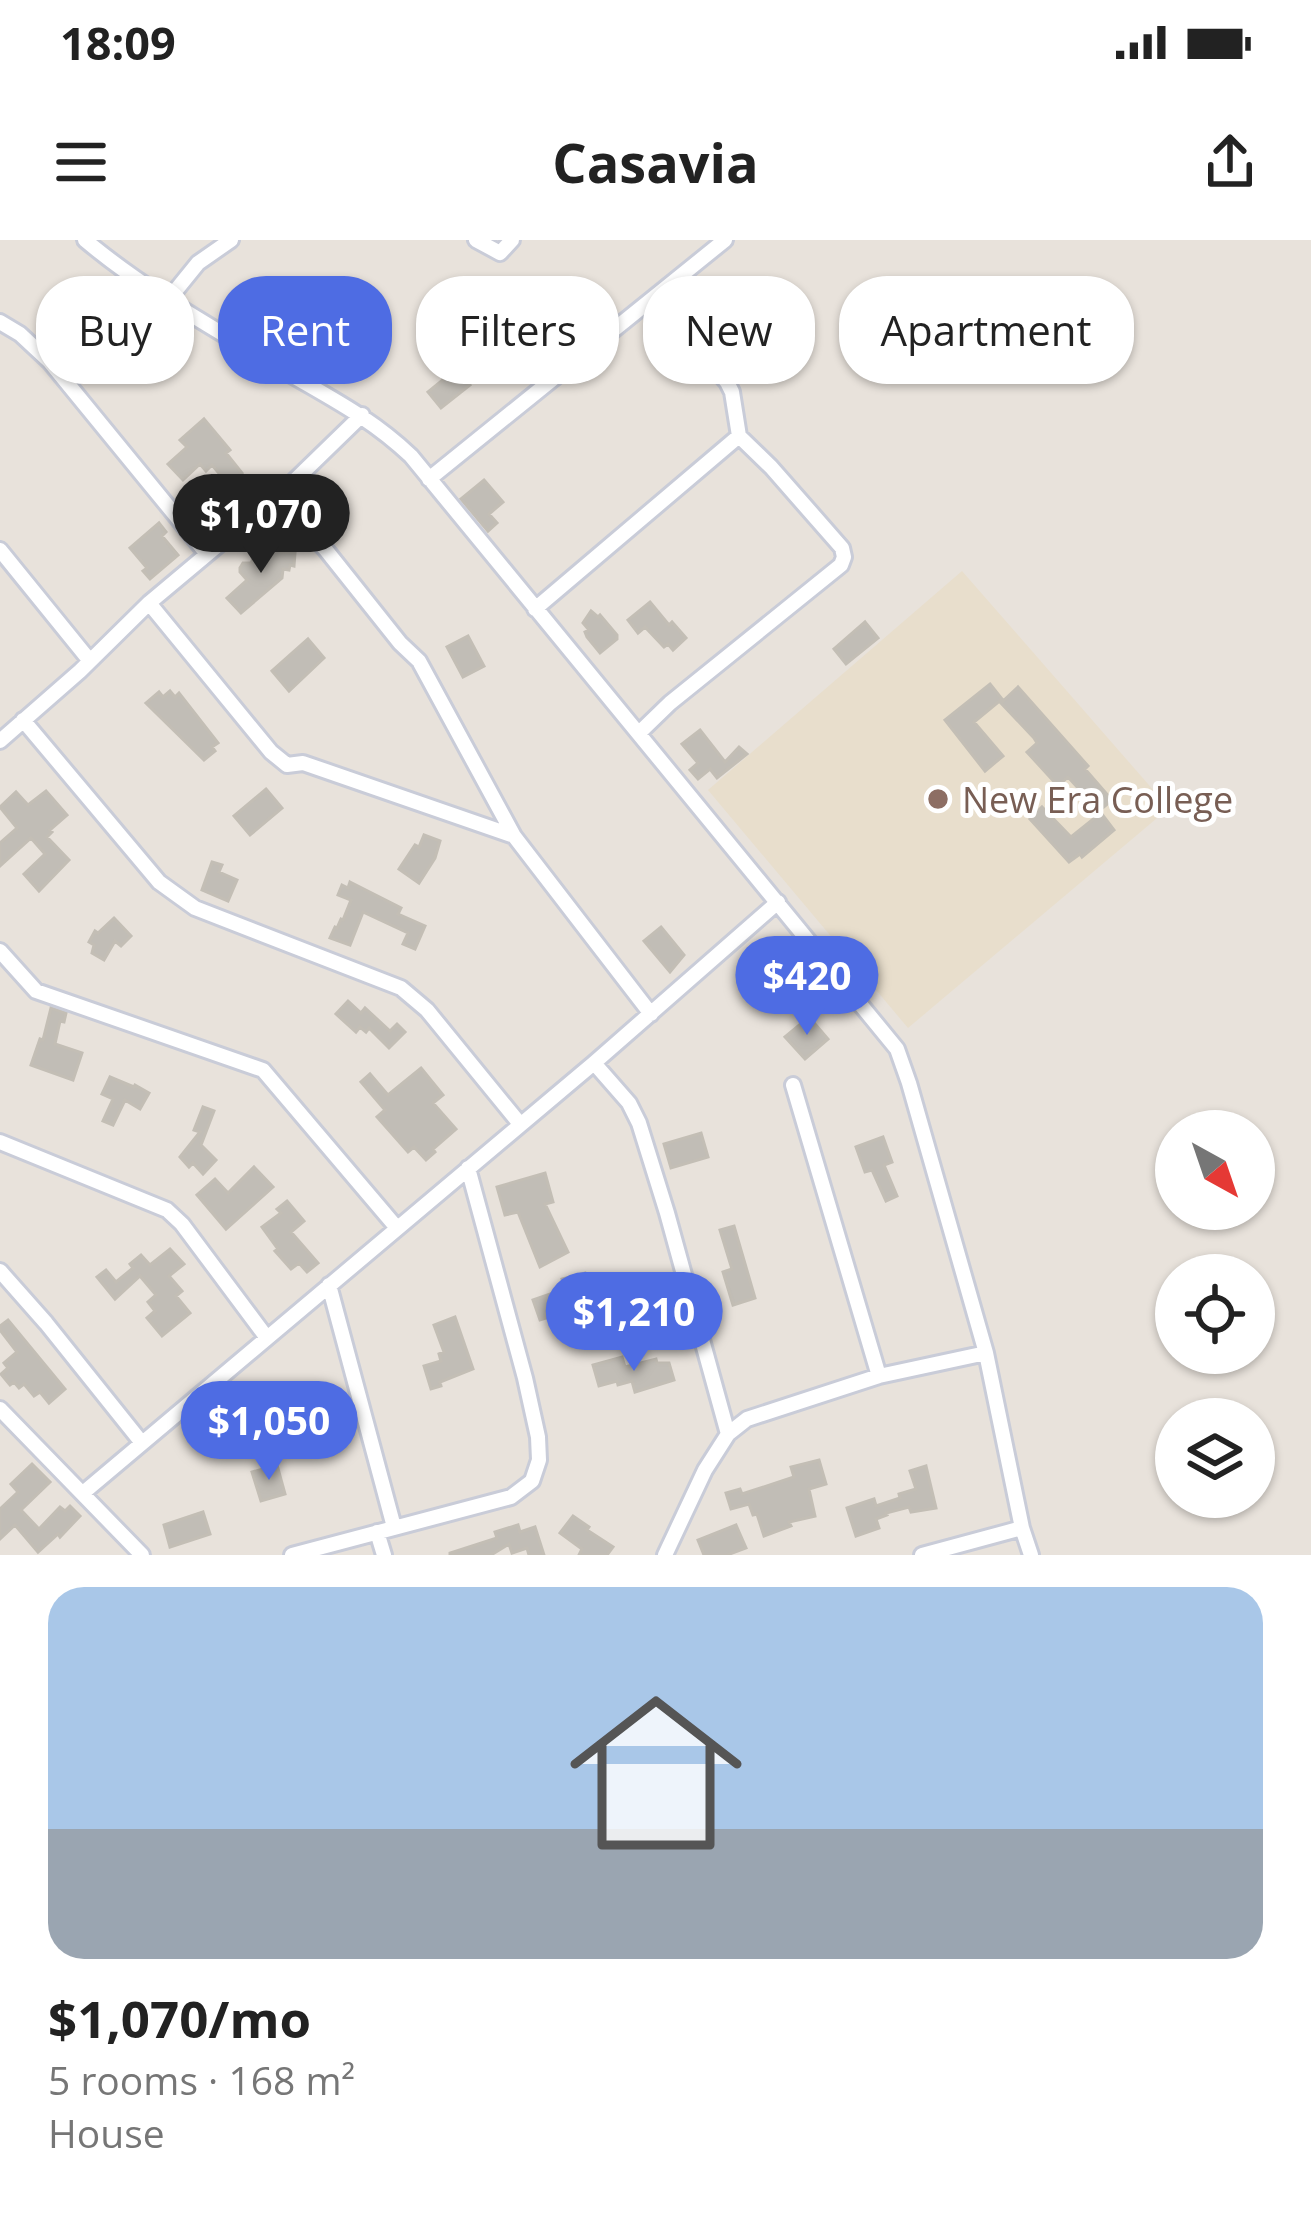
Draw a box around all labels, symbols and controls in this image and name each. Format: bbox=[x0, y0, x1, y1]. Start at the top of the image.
text: 18:09 bbox=[60, 12, 176, 73]
text: Casavia bbox=[552, 125, 759, 199]
icon: menu bbox=[48, 129, 114, 195]
icon: share bbox=[1197, 129, 1263, 195]
chip: Buy bbox=[36, 276, 194, 384]
chip: Rent bbox=[218, 276, 392, 384]
chip: Filters bbox=[416, 276, 619, 384]
chip: New bbox=[643, 276, 815, 384]
chip: Apartment bbox=[839, 276, 1134, 384]
pin: $1,070 bbox=[163, 474, 359, 576]
text: $1,070 bbox=[200, 486, 322, 539]
place label: New Era College bbox=[962, 775, 1233, 824]
marker: New Era College bbox=[925, 786, 951, 812]
pin: $420 bbox=[736, 936, 878, 1038]
text: $420 bbox=[762, 948, 852, 1001]
north arrow bbox=[1155, 1110, 1275, 1230]
map controls bbox=[1155, 1110, 1275, 1518]
button: locate bbox=[1155, 1254, 1275, 1374]
pin: $1,210 bbox=[536, 1272, 732, 1374]
text: $1,210 bbox=[573, 1284, 695, 1337]
pin: $1,050 bbox=[171, 1381, 367, 1483]
text: $1,050 bbox=[208, 1393, 330, 1446]
button: layers bbox=[1155, 1398, 1275, 1518]
icon: home bbox=[548, 1665, 764, 1881]
text: $1,070/mo bbox=[48, 1983, 311, 2053]
text: 5 rooms · 168 m² bbox=[48, 2053, 355, 2106]
text: House bbox=[48, 2106, 165, 2159]

